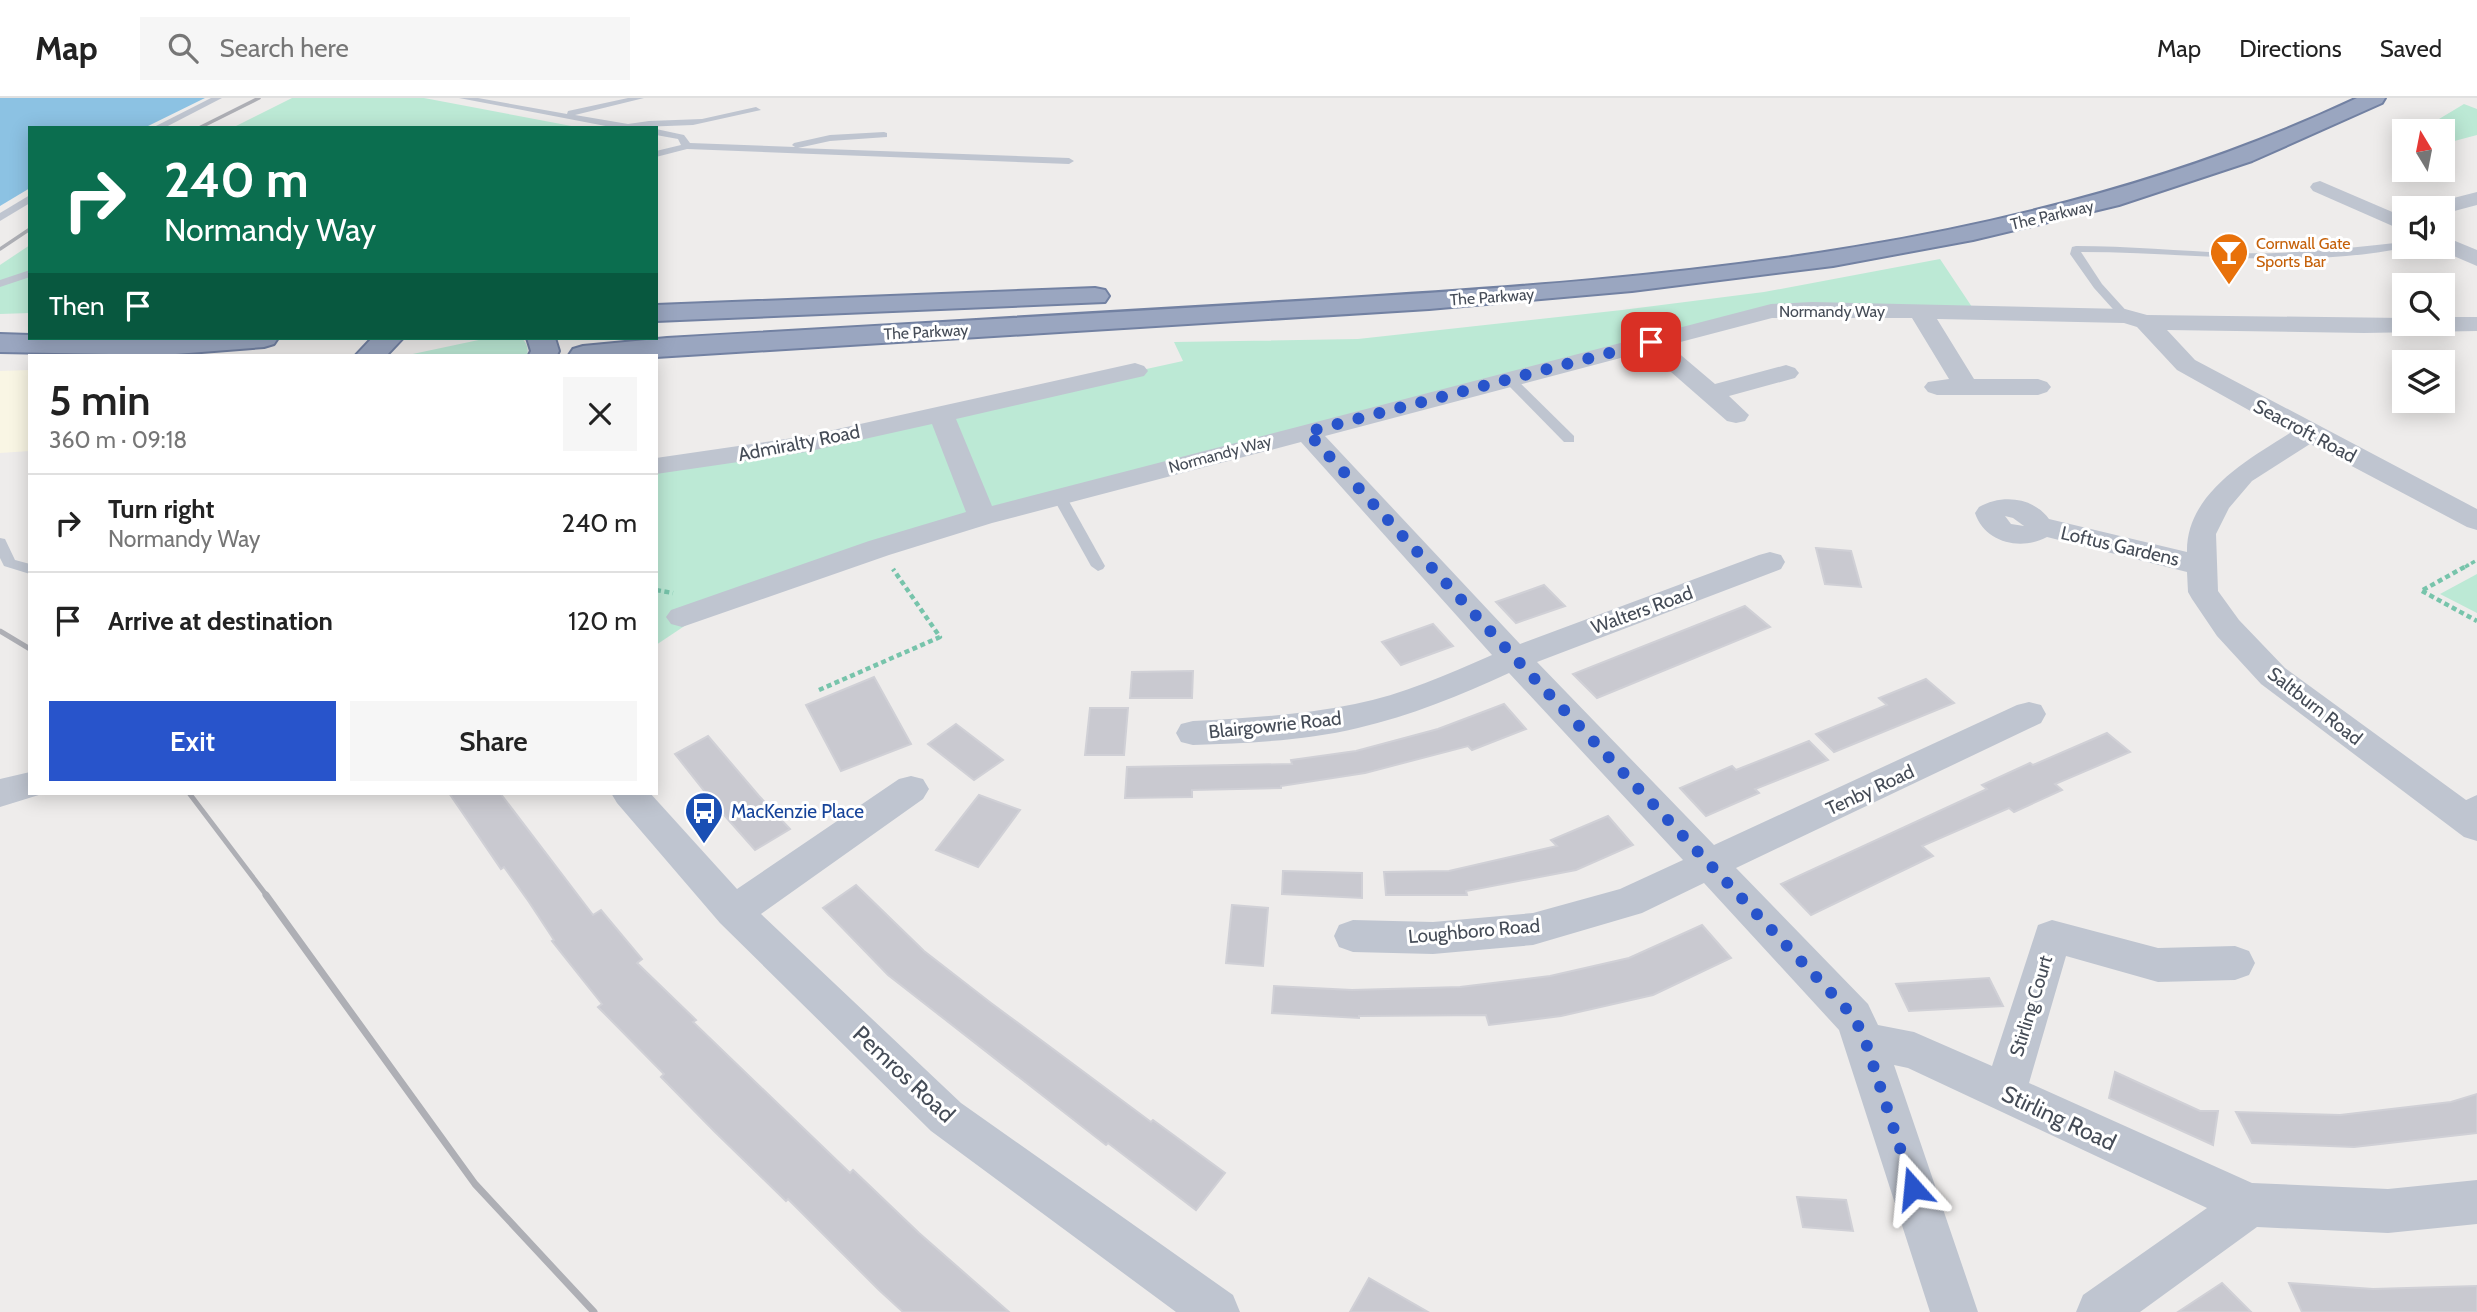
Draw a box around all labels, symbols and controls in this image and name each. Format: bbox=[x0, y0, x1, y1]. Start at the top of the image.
search box bbox=[140, 17, 630, 80]
text: Map bbox=[35, 28, 98, 68]
icon: search bbox=[164, 29, 202, 67]
text: Search here bbox=[220, 32, 349, 64]
text: Map bbox=[2157, 34, 2201, 63]
text: Directions bbox=[2239, 34, 2342, 63]
text: Saved bbox=[2380, 34, 2442, 63]
north arrow bbox=[2392, 119, 2455, 182]
map controls bbox=[2392, 119, 2455, 413]
text: 240 m bbox=[164, 150, 309, 209]
icon: right bbox=[49, 154, 140, 245]
street label: The Parkway bbox=[2009, 196, 2095, 234]
button: sound bbox=[2392, 196, 2455, 259]
text: Normandy Way bbox=[164, 210, 376, 249]
bar icon: Cornwall Gate Sports Bar bbox=[2208, 231, 2250, 286]
place label: Cornwall Gate Sports Bar bbox=[2256, 234, 2350, 271]
button: search bbox=[2392, 273, 2455, 336]
street label: The Parkway bbox=[1449, 285, 1535, 309]
icon: arrive bbox=[119, 287, 157, 325]
text: Then bbox=[49, 290, 105, 322]
street label: Normandy Way bbox=[1779, 302, 1885, 321]
pin bbox=[1621, 312, 1681, 372]
street label: The Parkway bbox=[883, 320, 969, 344]
icon: arrive bbox=[1632, 323, 1670, 361]
button: layers bbox=[2392, 350, 2455, 413]
text: 5 min bbox=[49, 374, 151, 426]
button: close bbox=[563, 377, 637, 451]
street label: Seacroft Road bbox=[2250, 394, 2360, 468]
street label: Admiralty Road bbox=[736, 420, 862, 466]
text: 360 m · 09:18 bbox=[49, 426, 187, 454]
street label: Normandy Way bbox=[1166, 431, 1274, 477]
text: Turn right bbox=[108, 493, 214, 525]
icon: right bbox=[49, 504, 87, 542]
text: 240 m bbox=[562, 507, 637, 539]
street label: Loftus Gardens bbox=[2059, 521, 2182, 571]
text: Normandy Way bbox=[108, 525, 260, 553]
street label: Walters Road bbox=[1588, 581, 1696, 639]
icon: arrive bbox=[49, 602, 87, 640]
text: Arrive at destination bbox=[108, 605, 333, 637]
text: 120 m bbox=[568, 605, 637, 637]
street label: Saltburn Road bbox=[2263, 662, 2367, 750]
button: Exit bbox=[49, 701, 336, 781]
button: Share bbox=[350, 701, 637, 781]
street label: Blairgowrie Road bbox=[1207, 707, 1343, 743]
street label: Tenby Road bbox=[1822, 760, 1918, 820]
bus stop icon: MacKenzie Place bbox=[683, 790, 725, 845]
place label: MacKenzie Place bbox=[731, 800, 864, 823]
street label: Loughboro Road bbox=[1407, 914, 1541, 948]
street label: Stirling Court bbox=[2005, 952, 2057, 1059]
street label: Pemros Road bbox=[847, 1020, 961, 1128]
street label: Stirling Road bbox=[1997, 1079, 2121, 1157]
position arrow bbox=[1876, 1151, 1950, 1225]

